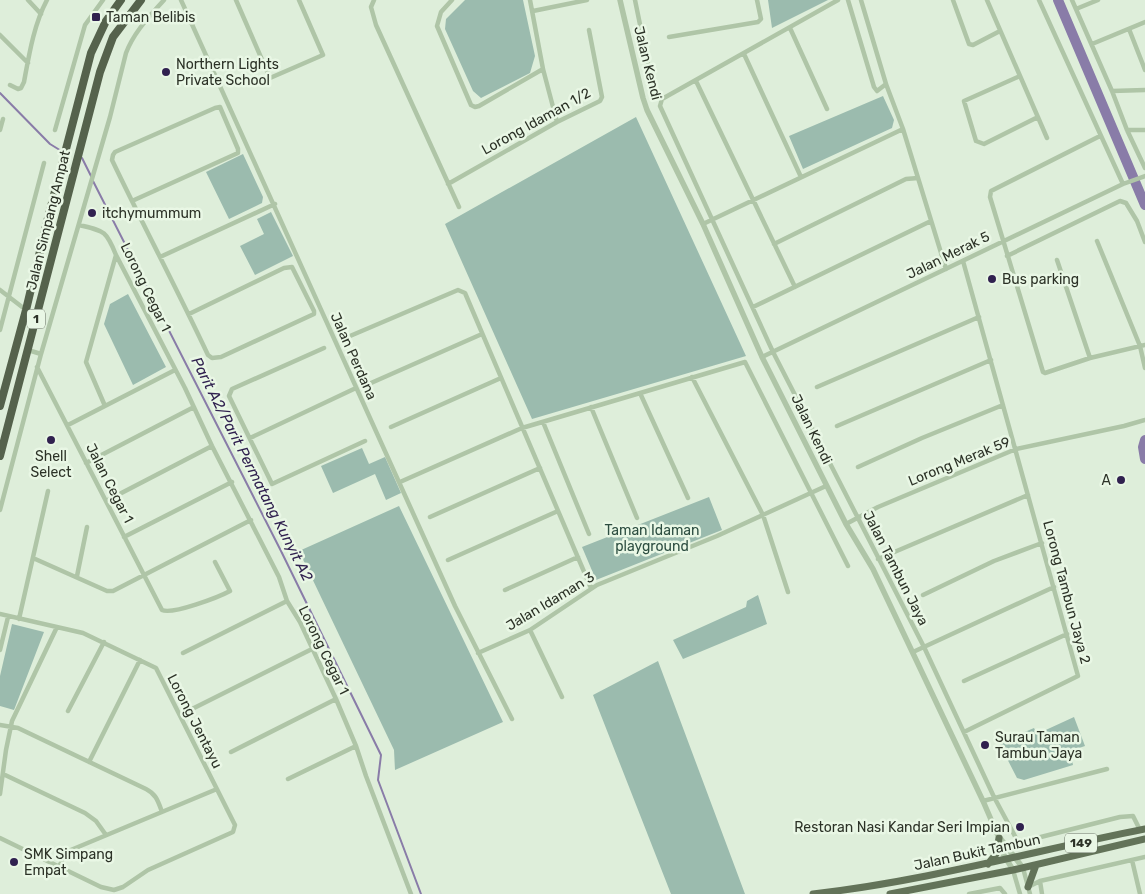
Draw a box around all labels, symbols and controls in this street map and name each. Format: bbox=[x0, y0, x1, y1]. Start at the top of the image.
place label: Taman Belibis bbox=[106, 9, 195, 26]
marker: Taman Belibis bbox=[90, 11, 102, 23]
street label: Jalan Kendi bbox=[630, 24, 665, 102]
place label: Northern Lights Private School bbox=[176, 56, 279, 89]
marker: Northern Lights Private School bbox=[160, 66, 172, 78]
street label: Lorong Idaman 1/2 bbox=[479, 84, 594, 158]
street label: Jalan Simpang Ampat bbox=[23, 148, 74, 292]
place label: itchymummum bbox=[102, 205, 201, 222]
marker: itchymummum bbox=[86, 207, 98, 219]
street label: Jalan Merak 5 bbox=[904, 228, 993, 283]
street label: Lorong Cegar 1 bbox=[117, 240, 174, 335]
place label: Bus parking bbox=[1002, 271, 1079, 288]
marker: Bus parking bbox=[986, 273, 998, 285]
road number: 1 bbox=[27, 310, 45, 328]
street label: Jalan Perdana bbox=[327, 310, 380, 402]
water label: Parit A2/Parit Permatang Kunyit A2 bbox=[187, 354, 317, 584]
street label: Jalan Kendi bbox=[787, 392, 836, 467]
street label: Lorong Merak 59 bbox=[906, 433, 1013, 490]
marker: Shell Select bbox=[45, 434, 57, 446]
street label: Jalan Cegar 1 bbox=[82, 440, 137, 526]
place label: Shell Select bbox=[31, 448, 72, 481]
place label: A bbox=[1102, 472, 1112, 489]
marker: A bbox=[1115, 474, 1127, 486]
street label: Jalan Tambun Jaya bbox=[859, 508, 932, 628]
street label: Lorong Tambun Jaya 2 bbox=[1039, 519, 1094, 666]
park label: Taman Idaman playground bbox=[604, 522, 700, 555]
street label: Jalan Idaman 3 bbox=[503, 568, 597, 634]
street label: Lorong Cegar 1 bbox=[295, 603, 352, 698]
street label: Lorong Jentayu bbox=[163, 671, 226, 771]
place label: Surau Taman Tambun Jaya bbox=[995, 729, 1082, 762]
marker: Surau Taman Tambun Jaya bbox=[979, 739, 991, 751]
place label: Restoran Nasi Kandar Seri Impian bbox=[794, 819, 1010, 836]
marker: Restoran Nasi Kandar Seri Impian bbox=[1014, 821, 1026, 833]
street label: Jalan Bukit Tambun bbox=[912, 831, 1042, 874]
road number: 149 bbox=[1065, 834, 1097, 852]
place label: SMK Simpang Empat bbox=[24, 846, 113, 879]
marker: SMK Simpang Empat bbox=[8, 856, 20, 868]

